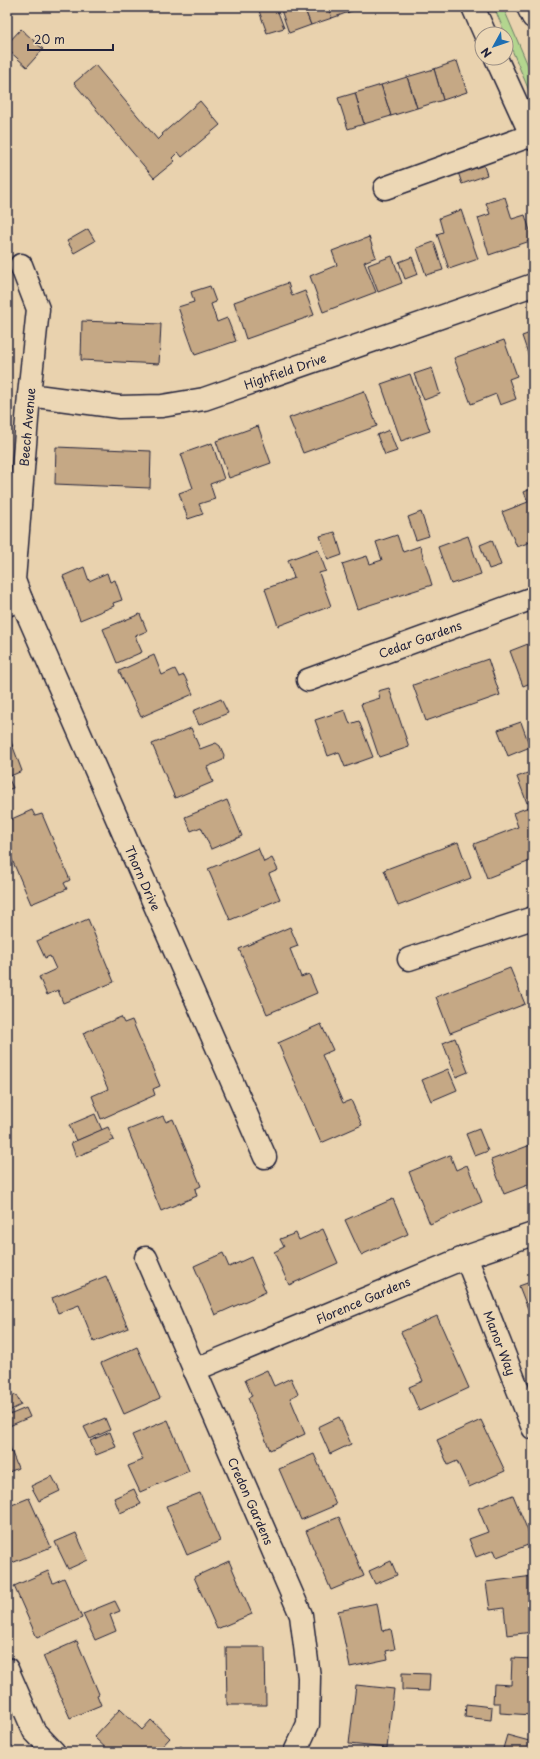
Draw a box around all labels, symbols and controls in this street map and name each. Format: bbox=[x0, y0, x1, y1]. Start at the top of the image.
scale bar bbox=[28, 26, 113, 52]
north arrow bbox=[474, 26, 514, 66]
text: 20 m bbox=[34, 30, 65, 48]
text: N bbox=[476, 44, 495, 62]
street label: Highfield Drive bbox=[241, 348, 329, 394]
street label: Beech Avenue bbox=[15, 386, 39, 467]
street label: Cedar Gardens bbox=[376, 615, 465, 662]
street label: Thorn Drive bbox=[121, 843, 165, 913]
street label: Florence Gardens bbox=[313, 1272, 413, 1328]
street label: Manor Way bbox=[479, 1308, 521, 1378]
street label: Credon Gardens bbox=[224, 1454, 279, 1548]

